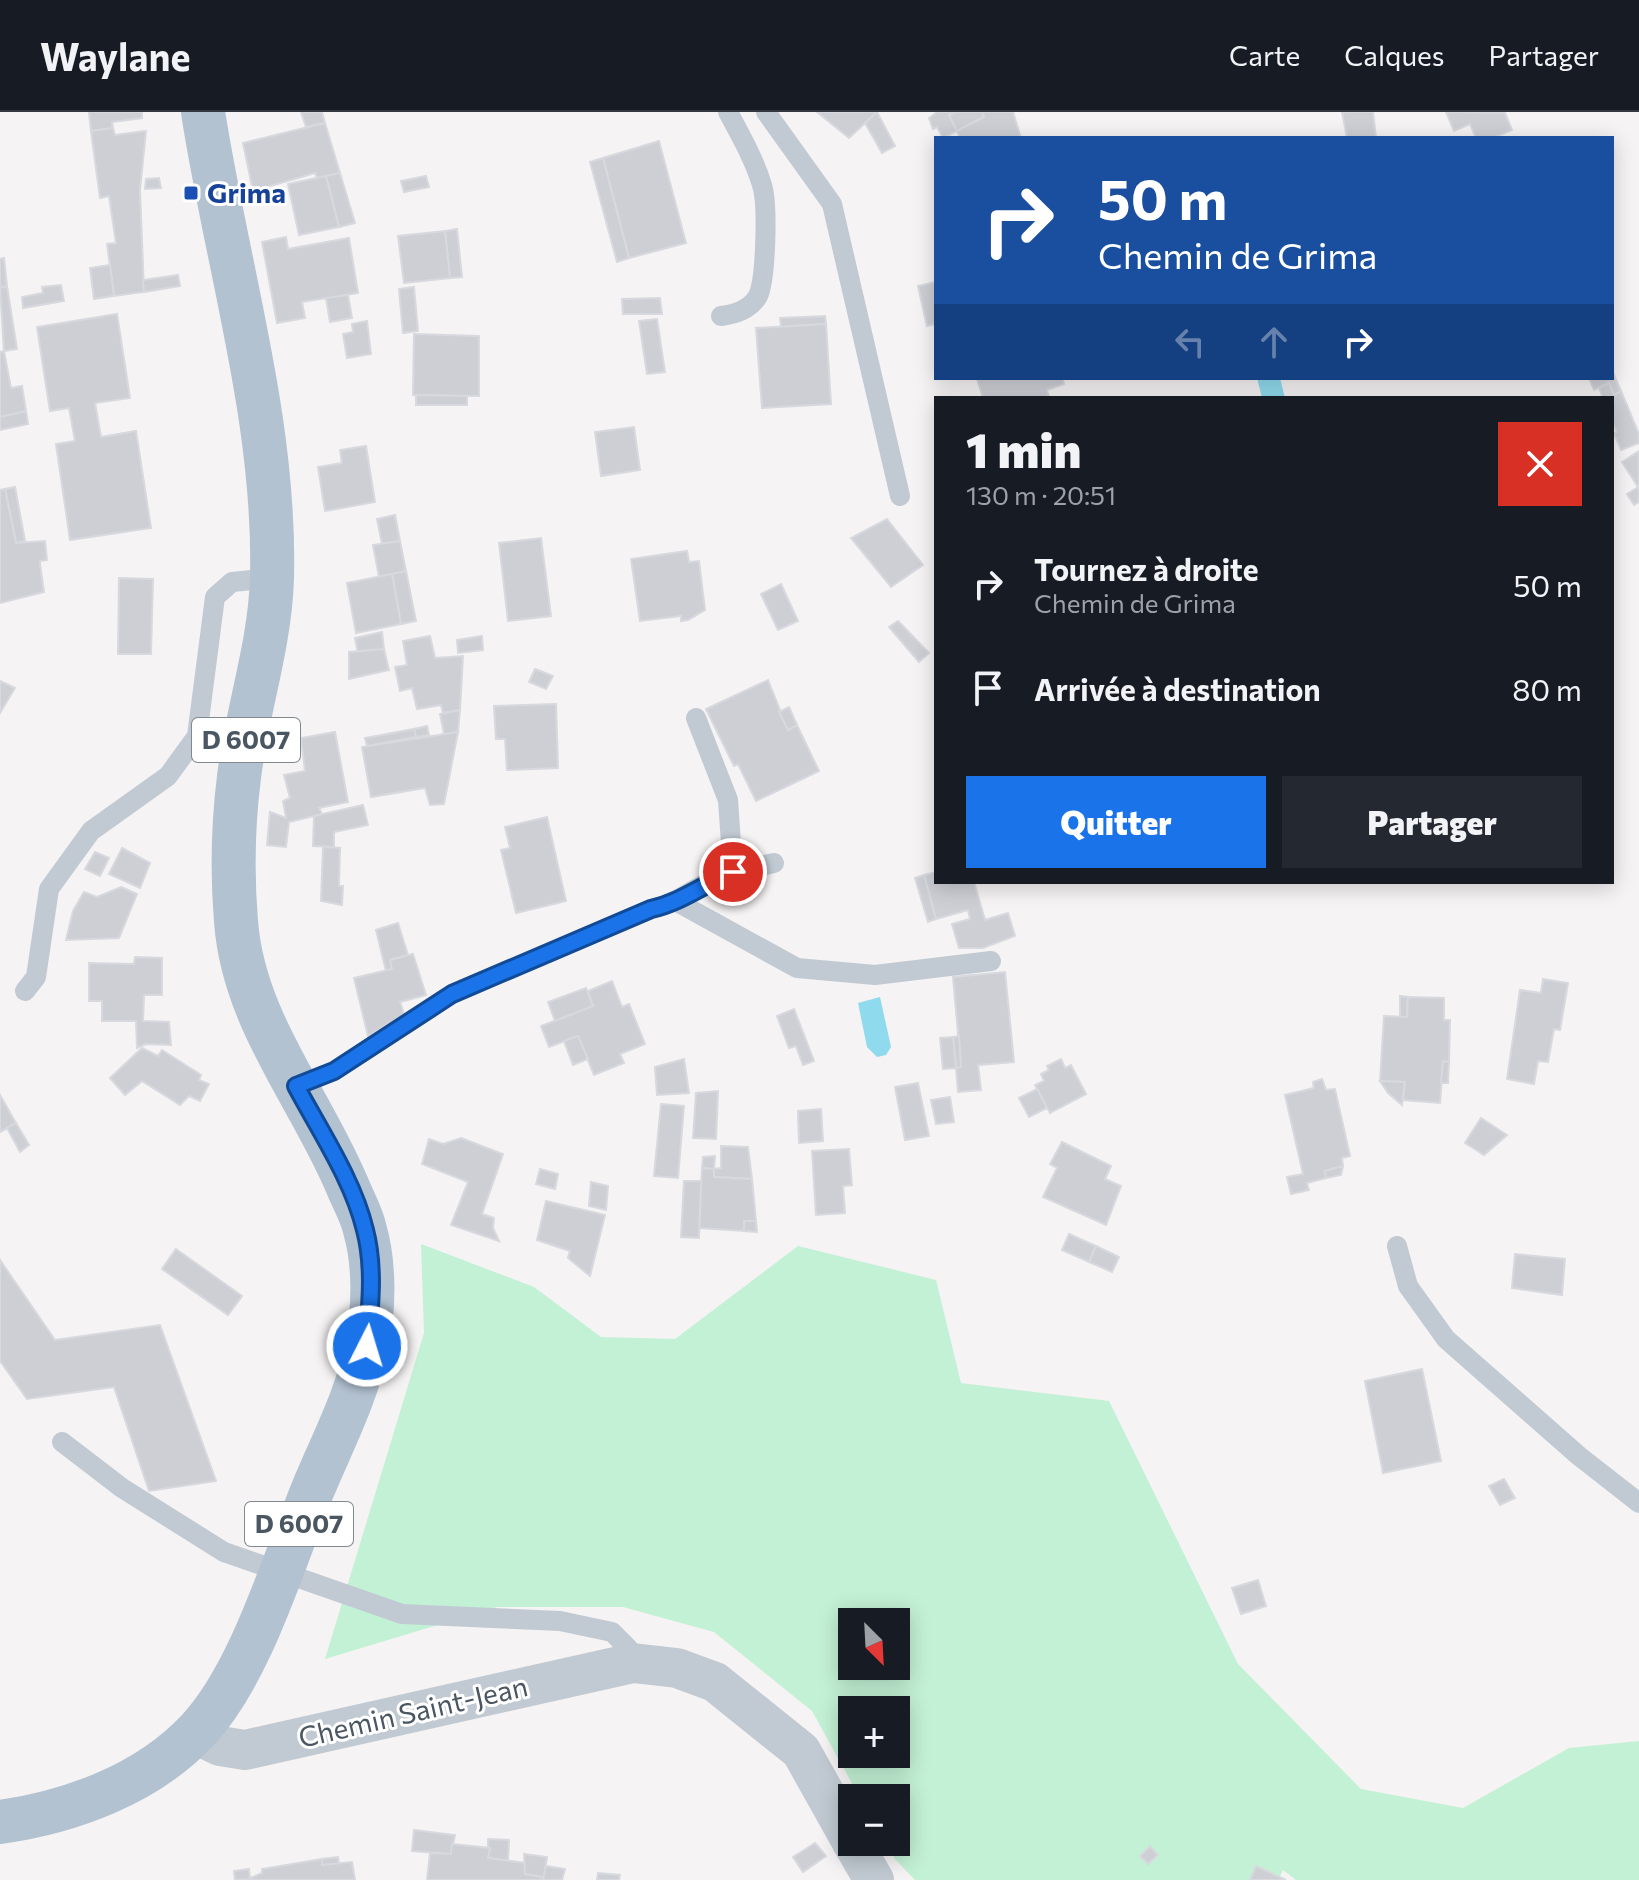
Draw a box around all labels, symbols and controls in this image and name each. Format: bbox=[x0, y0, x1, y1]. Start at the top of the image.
text: Waylane bbox=[40, 32, 190, 79]
text: Carte bbox=[1229, 38, 1300, 72]
text: Calques bbox=[1344, 38, 1445, 72]
text: Partager bbox=[1489, 38, 1599, 72]
text: 50 m bbox=[1098, 163, 1227, 232]
icon: right bbox=[966, 168, 1070, 272]
place label: Grima bbox=[207, 175, 286, 209]
marker: Grima bbox=[182, 184, 200, 202]
text: Chemin de Grima bbox=[1098, 232, 1377, 276]
icon: left bbox=[1168, 320, 1212, 364]
icon: ahead bbox=[1252, 320, 1296, 364]
icon: right bbox=[1336, 320, 1380, 364]
text: 1 min bbox=[966, 419, 1081, 478]
button: close bbox=[1498, 422, 1582, 506]
text: 130 m · 20:51 bbox=[966, 479, 1116, 510]
text: Tournez à droite bbox=[1034, 550, 1258, 587]
icon: right bbox=[966, 562, 1010, 606]
text: 50 m bbox=[1513, 566, 1582, 603]
text: Chemin de Grima bbox=[1034, 587, 1236, 618]
icon: arrive bbox=[966, 666, 1010, 710]
text: Arrivée à destination bbox=[1034, 670, 1321, 707]
text: 80 m bbox=[1512, 670, 1582, 707]
road number: D 6007 bbox=[192, 718, 300, 762]
button: Quitter bbox=[966, 776, 1266, 868]
button: Partager bbox=[1282, 776, 1582, 868]
pin bbox=[699, 838, 767, 906]
icon: arrive bbox=[711, 850, 755, 894]
position arrow bbox=[325, 1304, 409, 1388]
road number: D 6007 bbox=[245, 1502, 353, 1546]
north arrow bbox=[838, 1608, 910, 1680]
map controls bbox=[838, 1608, 910, 1856]
street label: Chemin Saint-Jean bbox=[295, 1668, 531, 1754]
button: + bbox=[838, 1696, 910, 1768]
button: − bbox=[838, 1784, 910, 1856]

